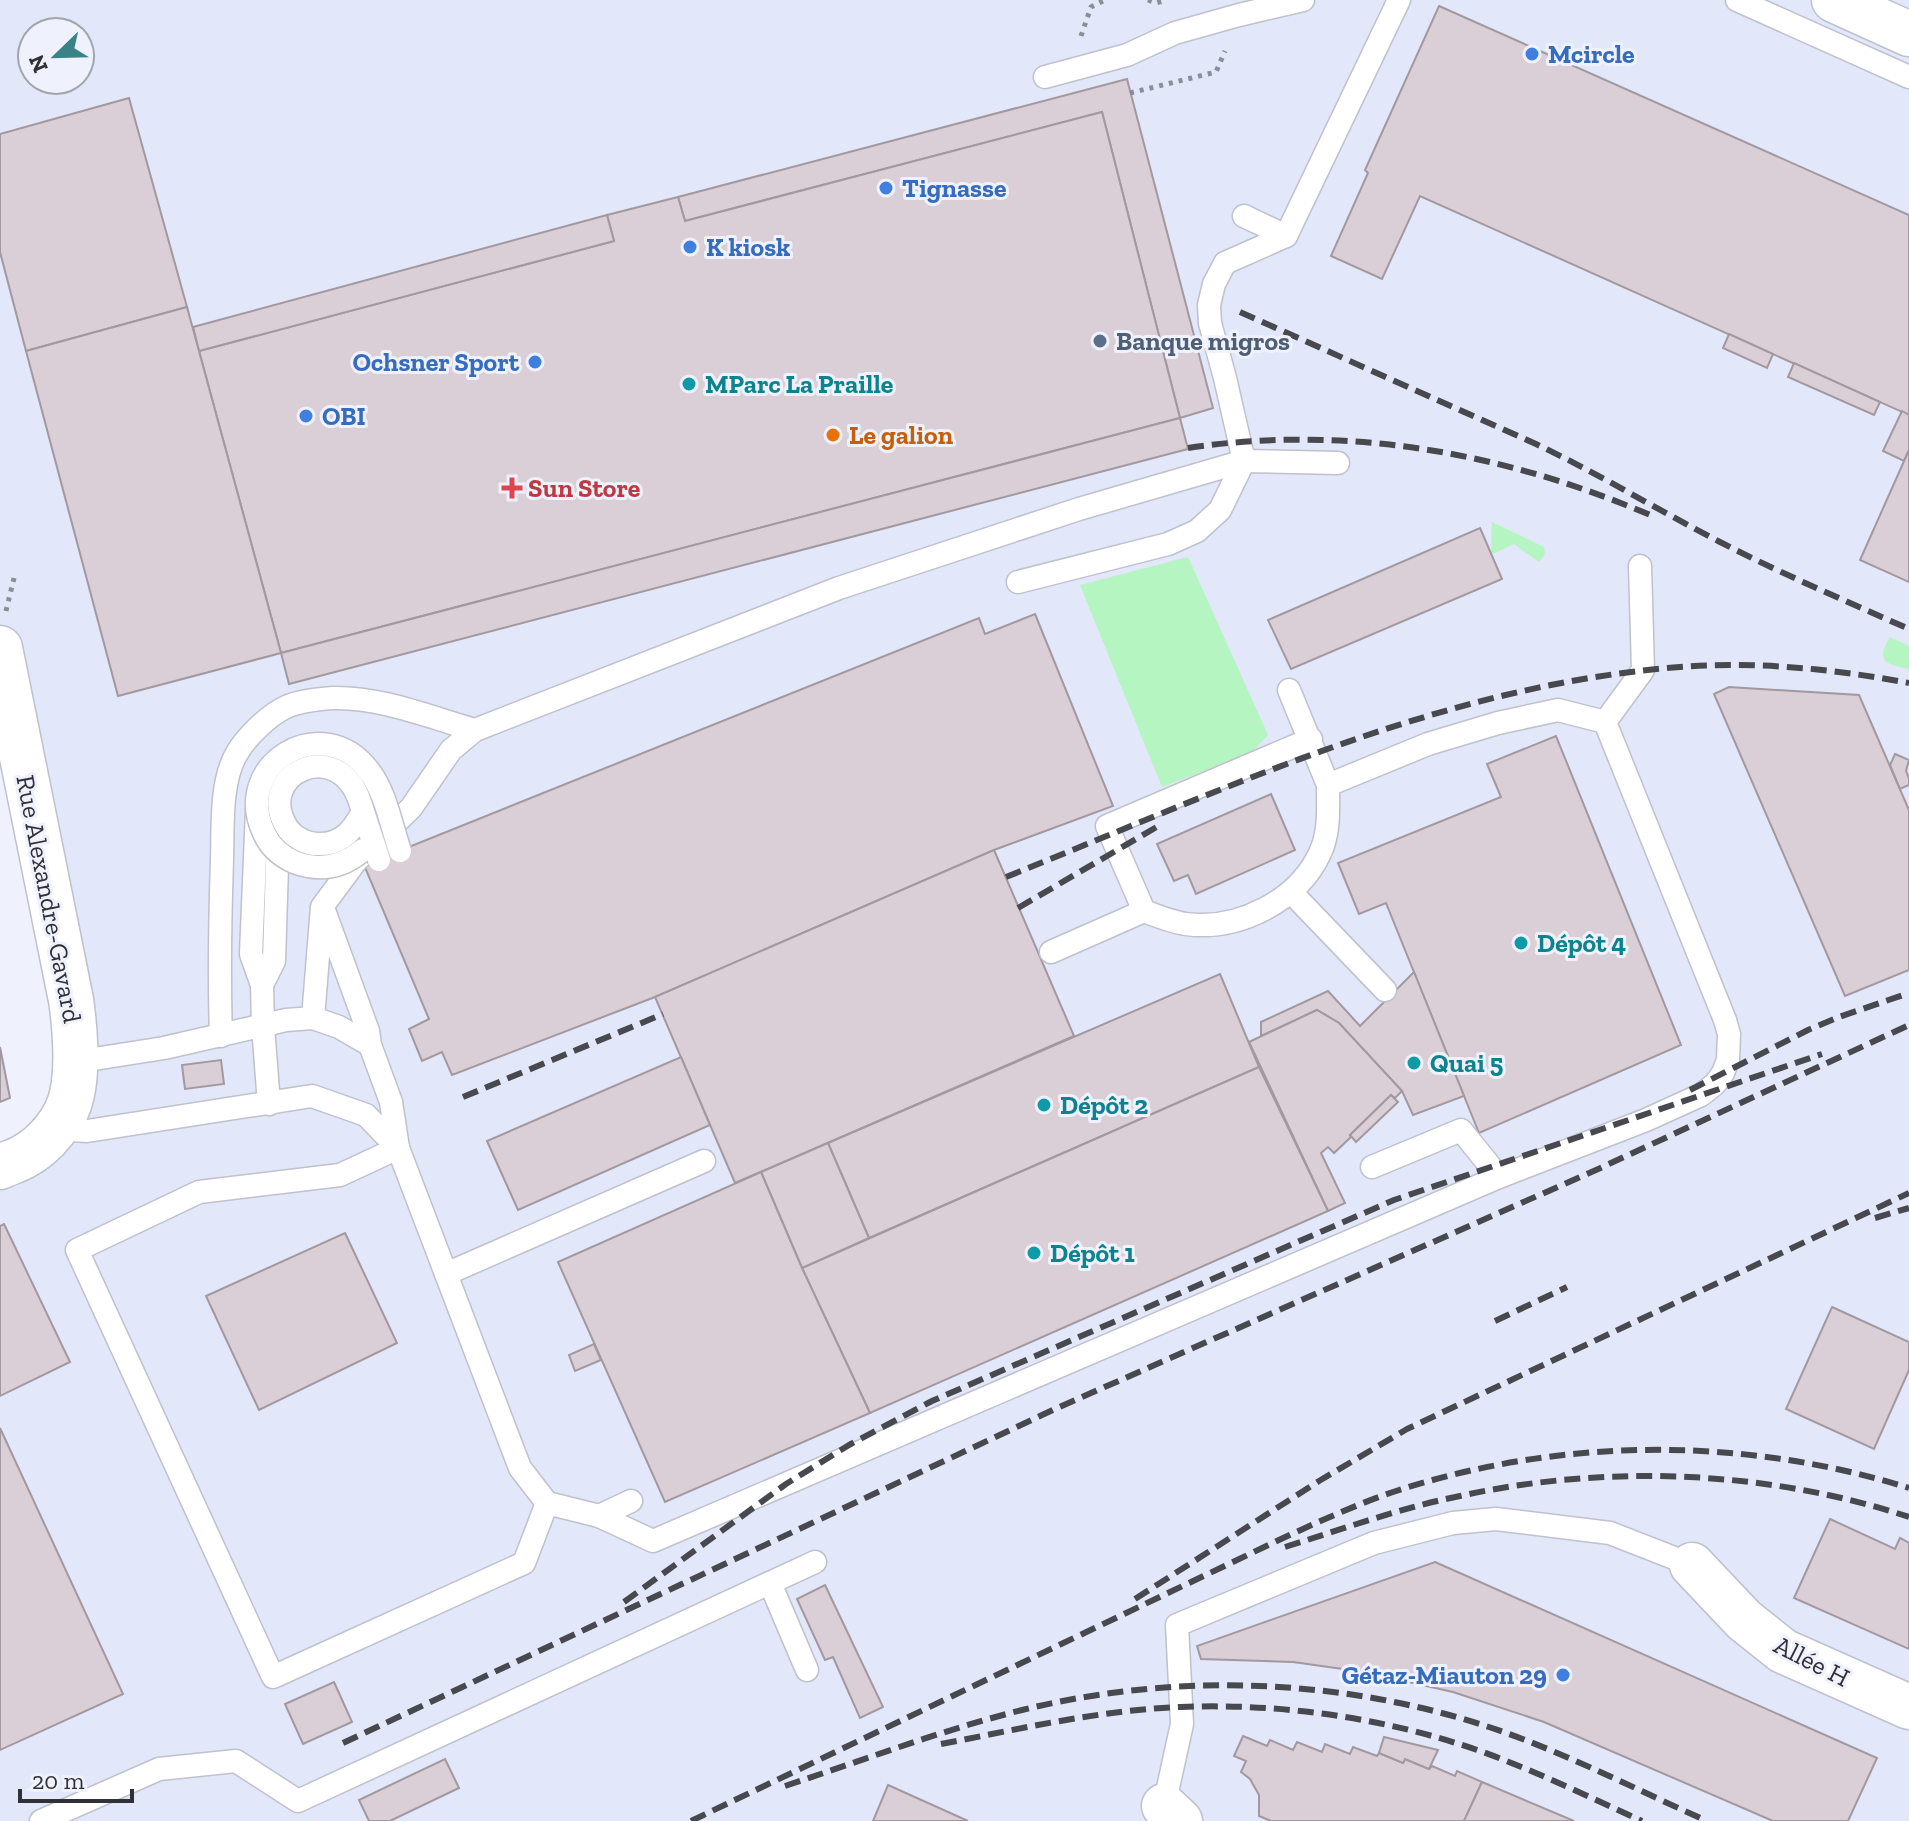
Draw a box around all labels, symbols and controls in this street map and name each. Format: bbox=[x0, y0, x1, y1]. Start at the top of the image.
north arrow bbox=[16, 16, 96, 96]
place label: Mcircle bbox=[1548, 38, 1635, 70]
marker: Mcircle bbox=[1523, 45, 1541, 63]
text: N bbox=[22, 50, 54, 77]
place label: Tignasse bbox=[902, 172, 1007, 204]
marker: Tignasse bbox=[877, 179, 895, 197]
place label: K kiosk bbox=[706, 231, 791, 263]
marker: K kiosk bbox=[681, 238, 699, 256]
place label: Banque migros bbox=[1116, 325, 1290, 357]
marker: Banque migros bbox=[1091, 332, 1109, 350]
place label: Ochsner Sport bbox=[353, 346, 520, 378]
marker: Ochsner Sport bbox=[526, 353, 544, 371]
place label: MParc La Praille bbox=[705, 368, 894, 400]
marker: MParc La Praille bbox=[680, 375, 698, 393]
place label: OBI bbox=[322, 400, 366, 432]
marker: OBI bbox=[297, 407, 315, 425]
place label: Le galion bbox=[849, 419, 954, 451]
marker: Le galion bbox=[824, 426, 842, 444]
place label: Sun Store bbox=[528, 472, 641, 504]
marker: Sun Store bbox=[503, 479, 521, 497]
street label: Rue Alexandre-Gavard bbox=[9, 772, 89, 1026]
place label: Dépôt 4 bbox=[1537, 927, 1626, 959]
marker: Dépôt 4 bbox=[1512, 934, 1530, 952]
place label: Quai 5 bbox=[1430, 1047, 1503, 1079]
marker: Quai 5 bbox=[1405, 1054, 1423, 1072]
place label: Dépôt 2 bbox=[1060, 1089, 1148, 1121]
marker: Dépôt 2 bbox=[1035, 1096, 1053, 1114]
place label: Dépôt 1 bbox=[1050, 1237, 1135, 1269]
marker: Dépôt 1 bbox=[1025, 1244, 1043, 1262]
street label: Allée H bbox=[1769, 1628, 1855, 1694]
place label: Gétaz-Miauton 29 bbox=[1342, 1659, 1547, 1691]
marker: Gétaz-Miauton 29 bbox=[1554, 1666, 1572, 1684]
scale bar bbox=[20, 1753, 132, 1803]
text: 20 m bbox=[32, 1766, 85, 1795]

